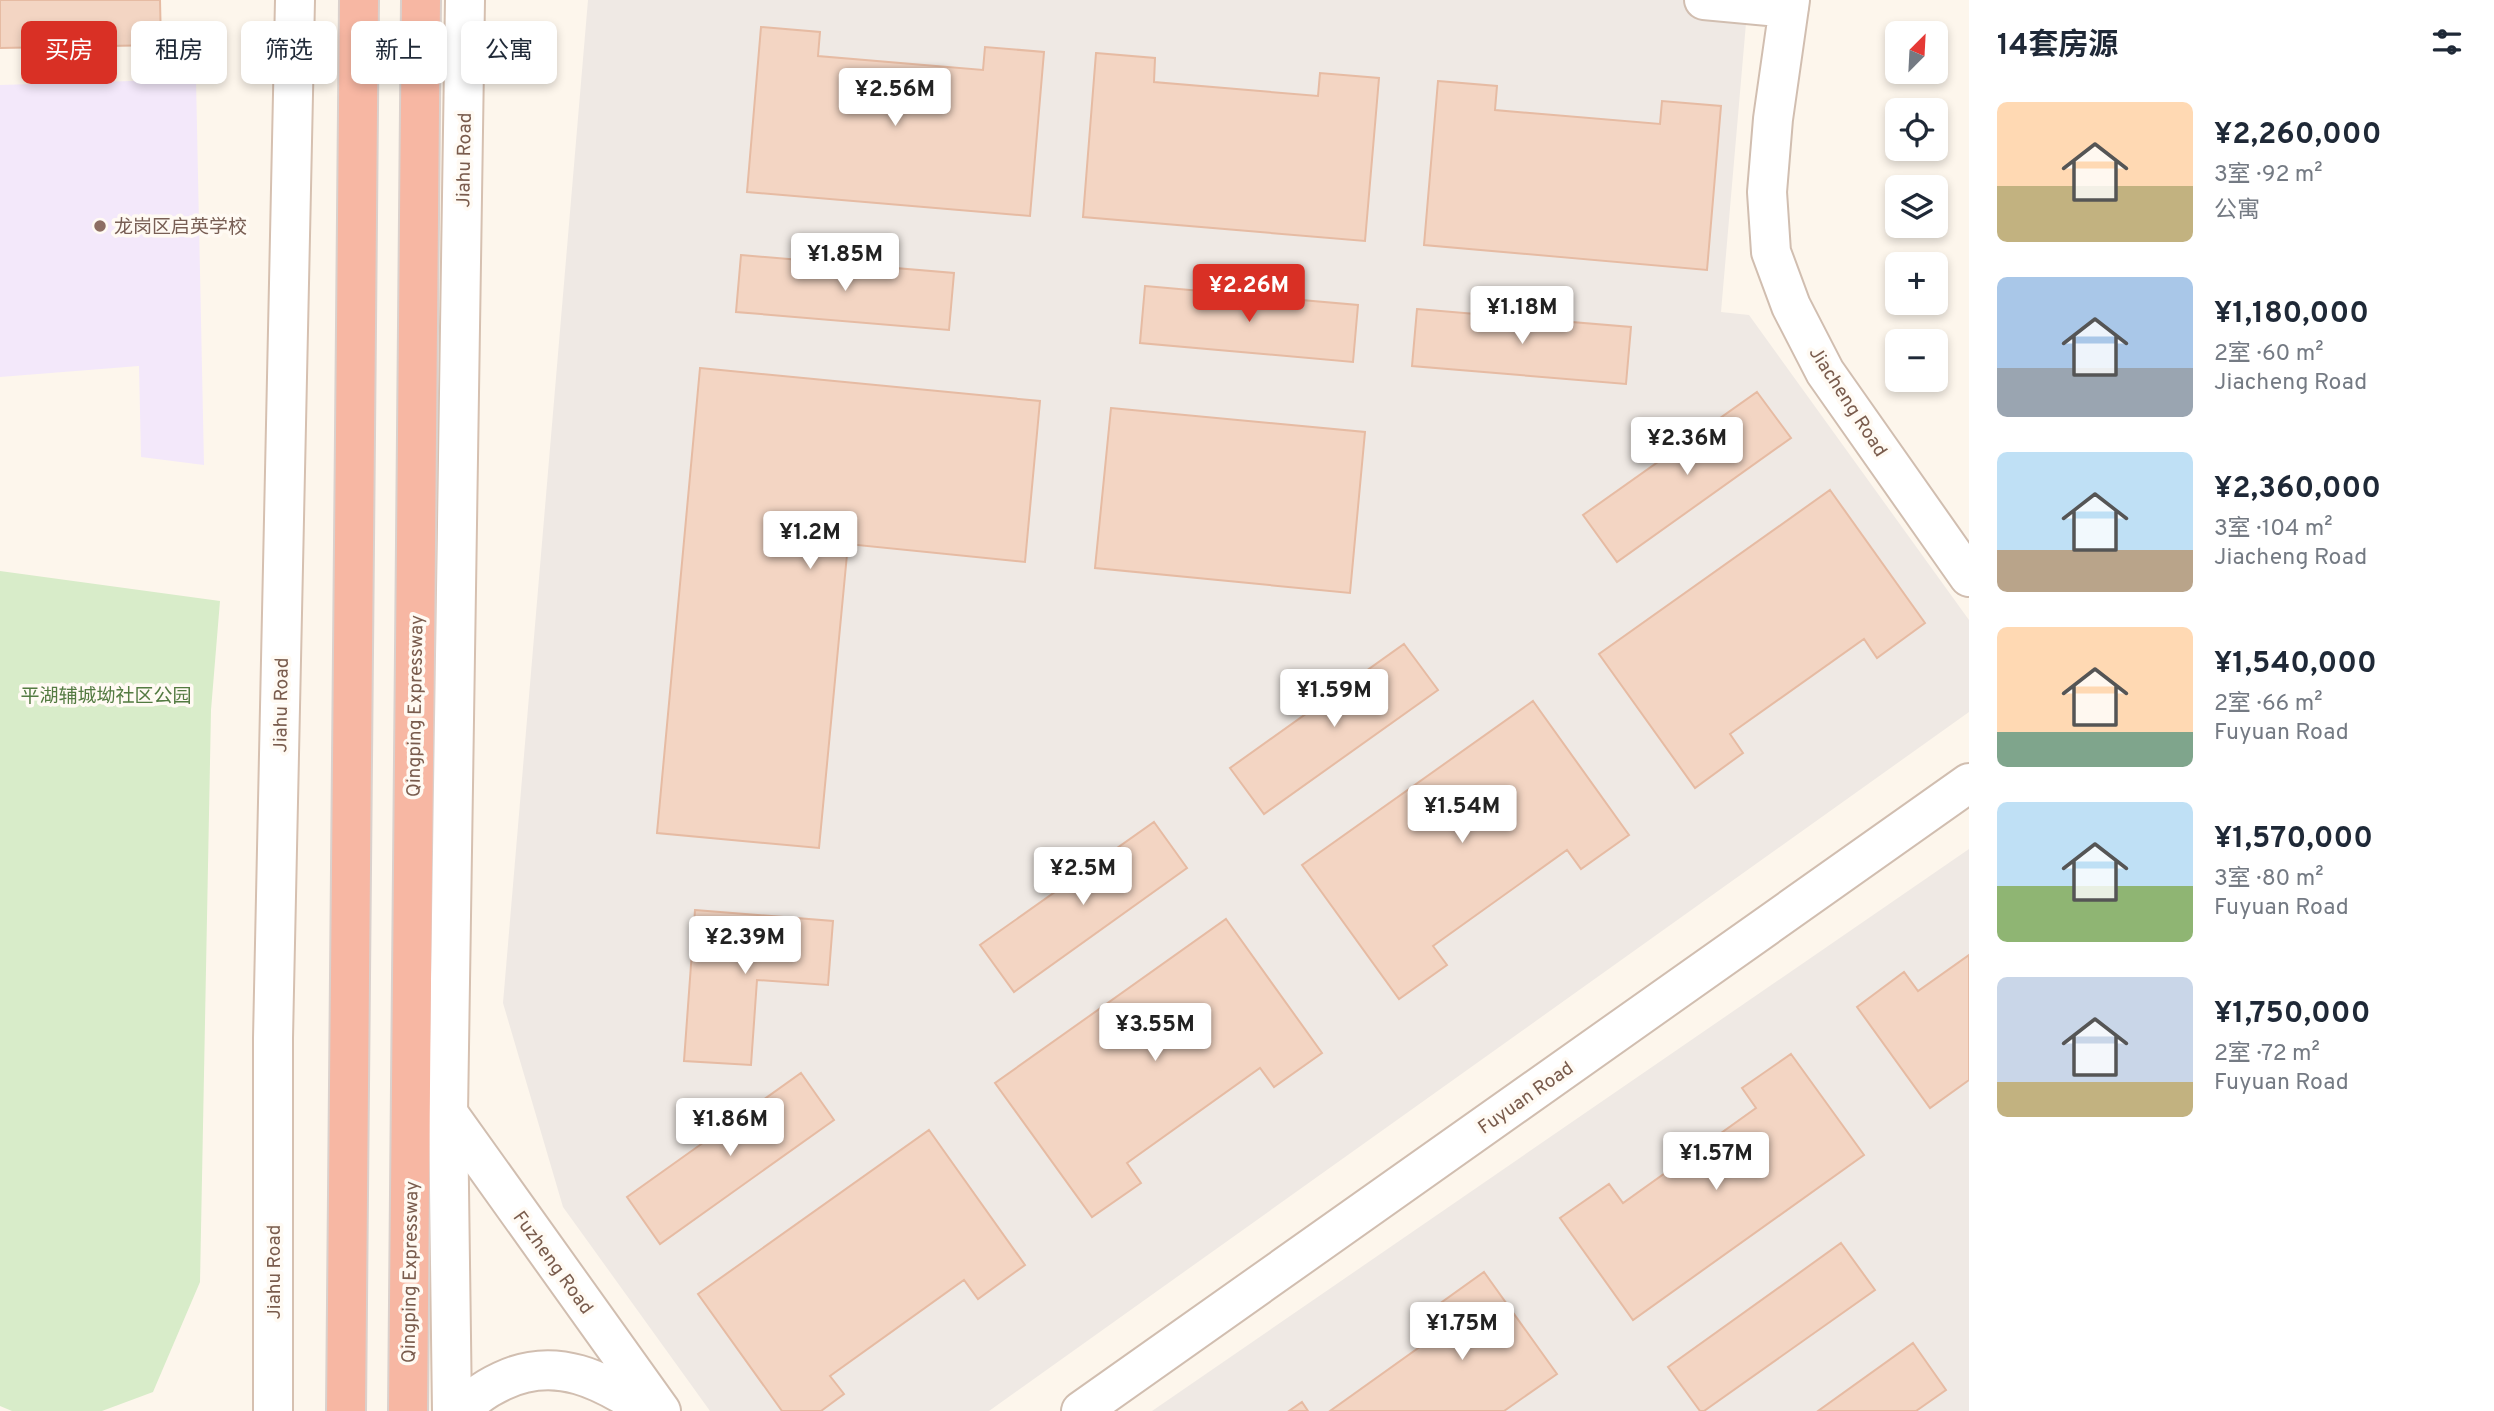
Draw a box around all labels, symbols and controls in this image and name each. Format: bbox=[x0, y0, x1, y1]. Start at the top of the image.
chip: 买房 bbox=[21, 21, 117, 84]
chip: 租房 bbox=[131, 21, 227, 84]
chip: 筛选 bbox=[241, 21, 337, 84]
chip: 新上 bbox=[351, 21, 447, 84]
chip: 公寓 bbox=[461, 21, 557, 84]
north arrow bbox=[1885, 21, 1948, 84]
map controls bbox=[1885, 21, 1948, 392]
icon: filters bbox=[2428, 23, 2466, 61]
text: 14套房源 bbox=[1997, 28, 2118, 65]
pin: ¥2.56M bbox=[838, 68, 952, 128]
text: ¥2.56M bbox=[855, 76, 935, 105]
button: locate bbox=[1885, 98, 1948, 161]
street label: Jiahu Road bbox=[452, 112, 478, 208]
text: ¥2,260,000 bbox=[2214, 117, 2381, 154]
icon: home bbox=[2053, 130, 2137, 214]
text: 3室 · 92 m² bbox=[2214, 161, 2323, 190]
button: layers bbox=[1885, 175, 1948, 238]
text: 公寓 bbox=[2214, 197, 2260, 226]
place label: 龙岗区启英学校 bbox=[114, 216, 247, 240]
marker: 龙岗区启英学校 bbox=[92, 218, 108, 234]
pin: ¥1.85M bbox=[788, 233, 902, 293]
text: ¥1.85M bbox=[807, 241, 883, 270]
button: + bbox=[1885, 252, 1948, 315]
pin: ¥2.26M bbox=[1192, 264, 1306, 324]
text: ¥2.26M bbox=[1209, 272, 1289, 301]
pin: ¥1.18M bbox=[1465, 286, 1579, 346]
text: ¥1.18M bbox=[1486, 294, 1558, 323]
text: ¥1,180,000 bbox=[2214, 296, 2369, 333]
icon: home bbox=[2053, 305, 2137, 389]
button: − bbox=[1885, 329, 1948, 392]
text: 2室 · 60 m² bbox=[2214, 340, 2324, 369]
street label: Jiacheng Road bbox=[1803, 343, 1892, 462]
text: Jiacheng Road bbox=[2214, 369, 2367, 398]
pin: ¥2.36M bbox=[1630, 418, 1744, 477]
text: ¥2.36M bbox=[1647, 425, 1727, 454]
text: ¥2,360,000 bbox=[2214, 471, 2381, 508]
icon: home bbox=[2053, 480, 2137, 564]
pin: ¥1.2M bbox=[761, 512, 859, 571]
text: 3室 · 104 m² bbox=[2214, 515, 2333, 544]
text: ¥1.2M bbox=[779, 519, 841, 548]
text: Jiacheng Road bbox=[2214, 544, 2367, 573]
street label: Qingping Expressway bbox=[402, 615, 430, 797]
text: ¥1,540,000 bbox=[2214, 646, 2377, 683]
icon: home bbox=[2053, 655, 2137, 739]
street label: Jiahu Road bbox=[269, 657, 295, 753]
pin: ¥1.59M bbox=[1277, 670, 1391, 729]
text: ¥1.59M bbox=[1296, 677, 1372, 706]
park label: 平湖辅城坳社区公园 bbox=[20, 685, 192, 709]
text: 2室 · 66 m² bbox=[2214, 690, 2323, 719]
text: Fuyuan Road bbox=[2214, 719, 2349, 748]
pin: ¥1.54M bbox=[1405, 786, 1519, 845]
text: ¥1.54M bbox=[1424, 793, 1500, 822]
text: ¥1,570,000 bbox=[2214, 821, 2373, 858]
icon: home bbox=[2053, 830, 2137, 914]
pin: ¥2.5M bbox=[1034, 848, 1132, 907]
text: ¥2.5M bbox=[1050, 855, 1116, 884]
text: 3室 · 80 m² bbox=[2214, 865, 2323, 894]
text: Fuyuan Road bbox=[2214, 894, 2349, 923]
pin: ¥2.39M bbox=[688, 916, 802, 976]
text: ¥2.39M bbox=[705, 924, 785, 953]
text: ¥1,750,000 bbox=[2214, 996, 2370, 1033]
pin: ¥3.55M bbox=[1098, 1004, 1212, 1063]
icon: home bbox=[2053, 1005, 2137, 1089]
text: ¥3.55M bbox=[1115, 1011, 1195, 1040]
text: 2室 · 72 m² bbox=[2214, 1040, 2320, 1069]
street label: Fuyuan Road bbox=[1474, 1057, 1579, 1140]
text: Fuyuan Road bbox=[2214, 1069, 2349, 1098]
pin: ¥1.86M bbox=[673, 1098, 787, 1158]
text: ¥1.86M bbox=[692, 1106, 768, 1135]
pin: ¥1.57M bbox=[1659, 1132, 1773, 1192]
text: ¥1.57M bbox=[1679, 1140, 1753, 1169]
street label: Qingping Expressway bbox=[397, 1181, 425, 1363]
street label: Fuzheng Road bbox=[507, 1207, 598, 1320]
street label: Jiahu Road bbox=[263, 1224, 287, 1320]
pin: ¥1.75M bbox=[1405, 1302, 1519, 1362]
text: ¥1.75M bbox=[1426, 1310, 1498, 1339]

